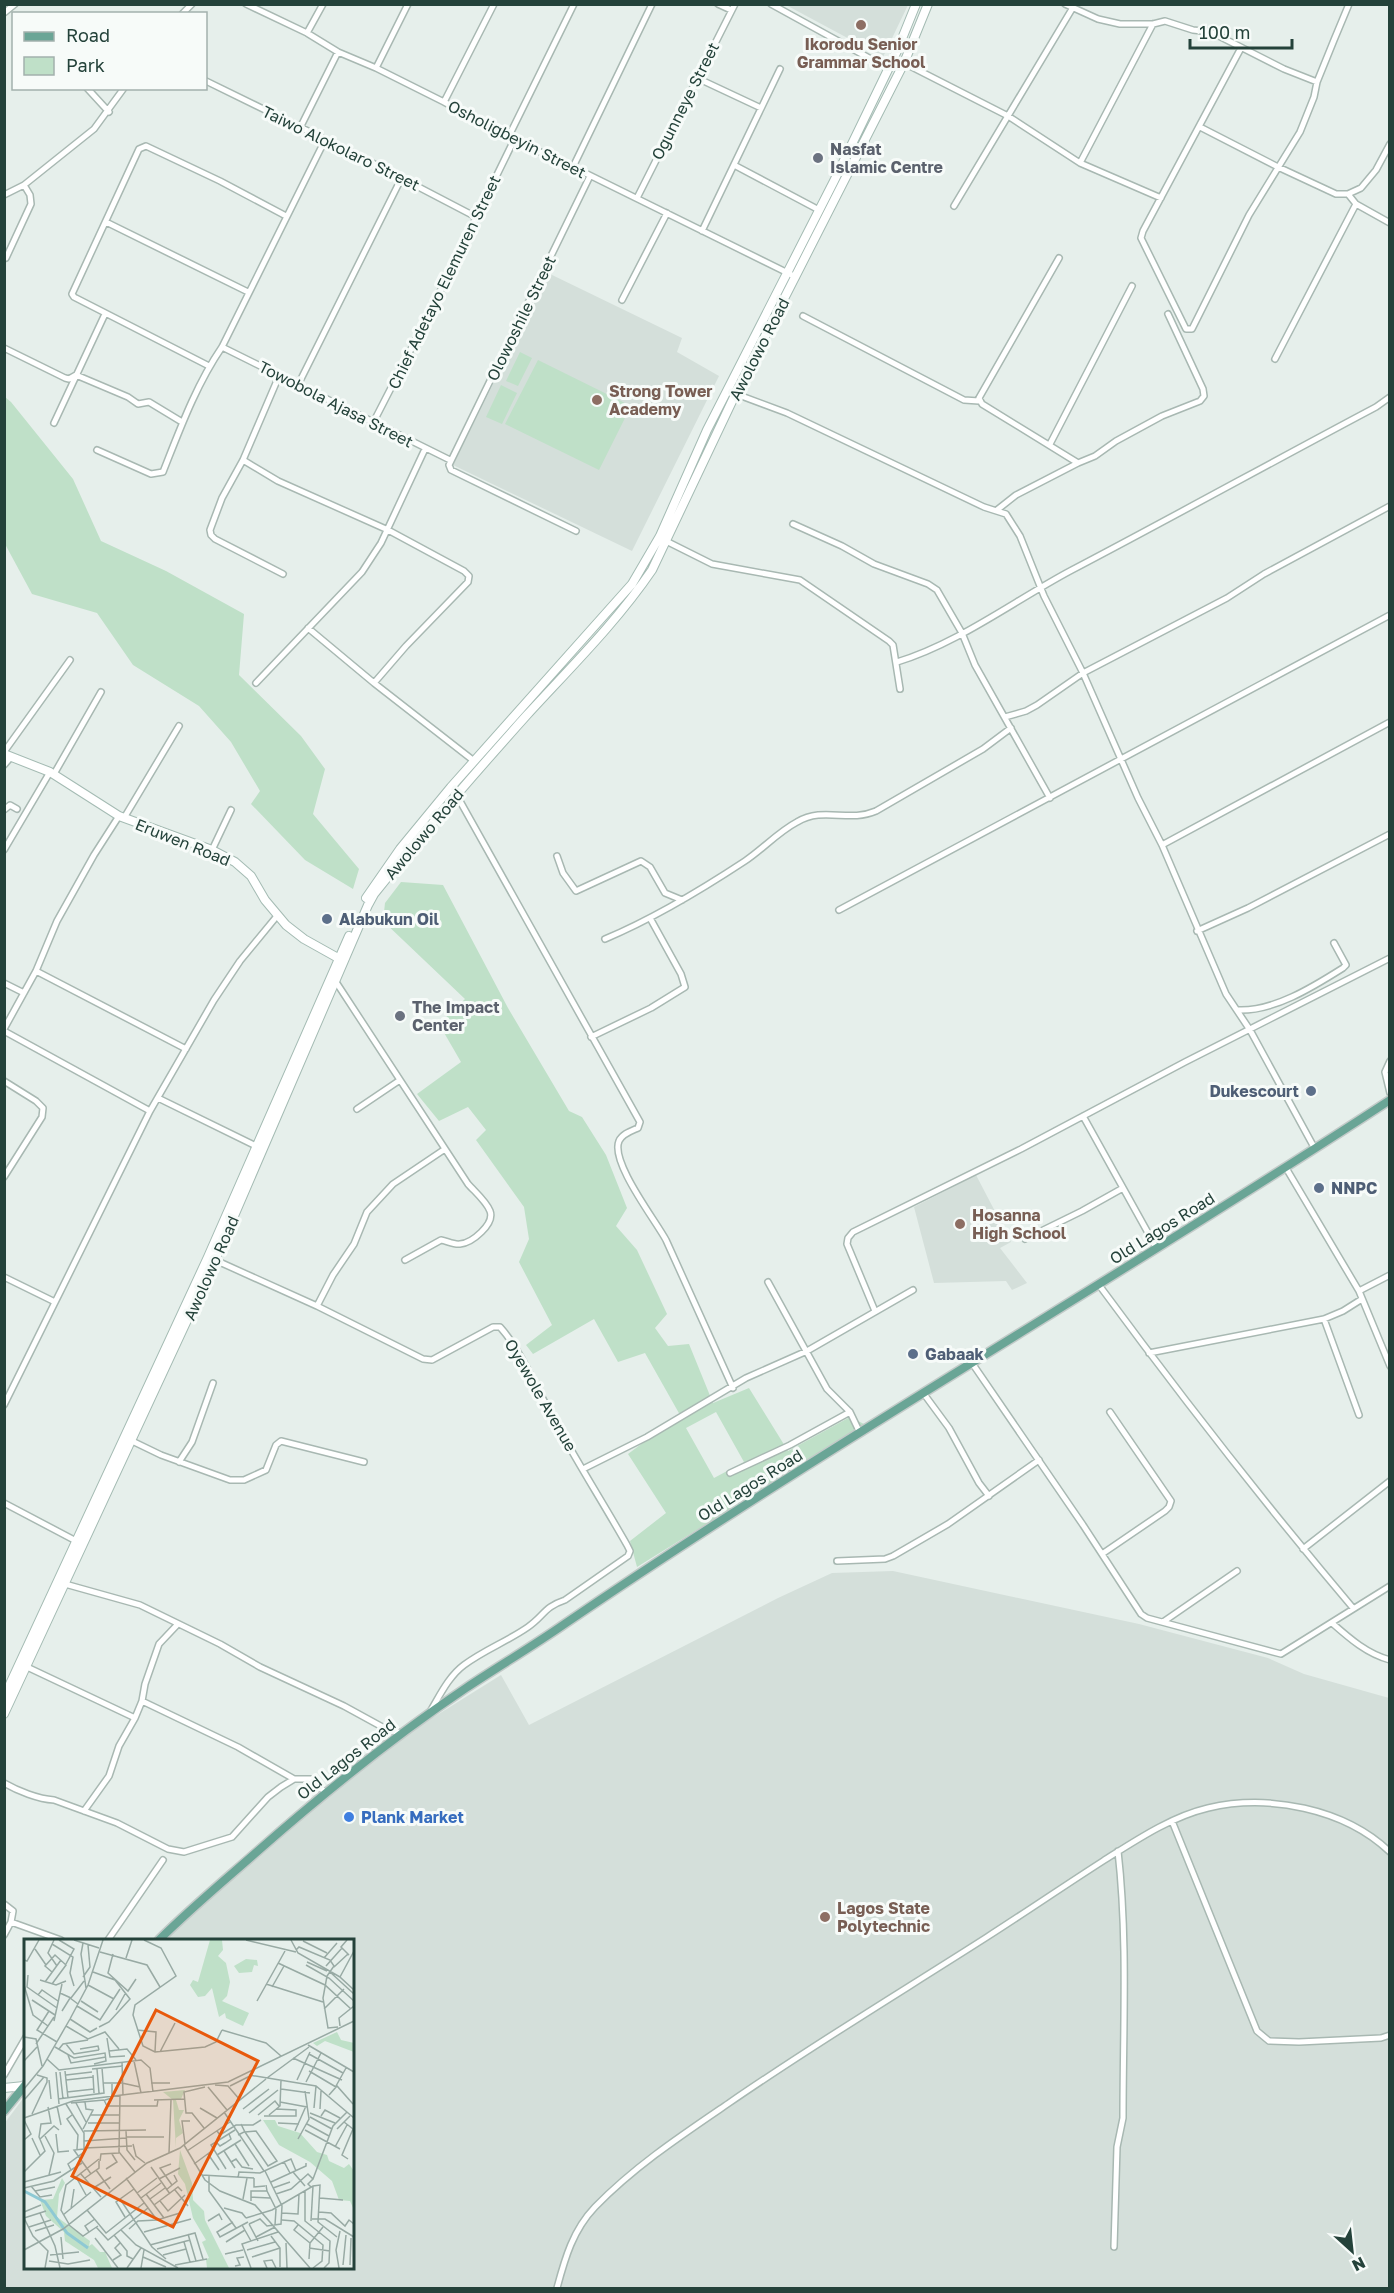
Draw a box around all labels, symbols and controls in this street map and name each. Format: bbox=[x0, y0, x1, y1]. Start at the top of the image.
legend bbox=[12, 12, 207, 90]
scale bar bbox=[1190, 12, 1292, 50]
marker: Ikorodu Senior Grammar School bbox=[854, 18, 868, 32]
text: 100 m bbox=[1199, 21, 1250, 43]
text: Road bbox=[66, 24, 110, 46]
place label: Ikorodu Senior Grammar School bbox=[797, 34, 926, 72]
street label: Ogunneye Street bbox=[647, 39, 723, 163]
text: Park bbox=[66, 54, 105, 76]
street label: Osholigbeyin Street bbox=[445, 96, 589, 182]
street label: Taiwo Alokolaro Street bbox=[259, 101, 423, 195]
place label: Nasfat Islamic Centre bbox=[830, 139, 943, 177]
marker: Nasfat Islamic Centre bbox=[811, 151, 825, 165]
street label: Chief Adetayo Elemuren Street bbox=[383, 172, 505, 392]
street label: Olowoshile Street bbox=[482, 252, 560, 384]
street label: Awolowo Road bbox=[725, 294, 793, 404]
street label: Towobola Ajasa Street bbox=[255, 356, 417, 452]
place label: Strong Tower Academy bbox=[609, 381, 713, 419]
marker: Strong Tower Academy bbox=[590, 393, 604, 407]
street label: Awolowo Road bbox=[380, 785, 468, 883]
street label: Eruwen Road bbox=[133, 814, 233, 870]
place label: Alabukun Oil bbox=[339, 909, 439, 929]
marker: Alabukun Oil bbox=[320, 912, 334, 926]
place label: The Impact Center bbox=[412, 997, 500, 1035]
marker: The Impact Center bbox=[393, 1009, 407, 1023]
place label: Dukescourt bbox=[1209, 1081, 1299, 1101]
marker: Dukescourt bbox=[1304, 1084, 1318, 1098]
place label: NNPC bbox=[1331, 1178, 1377, 1198]
marker: NNPC bbox=[1312, 1181, 1326, 1195]
street label: Old Lagos Road bbox=[1106, 1188, 1218, 1268]
place label: Hosanna High School bbox=[972, 1205, 1067, 1243]
street label: Awolowo Road bbox=[179, 1213, 243, 1323]
marker: Hosanna High School bbox=[953, 1217, 967, 1231]
street label: Oyewole Avenue bbox=[501, 1335, 581, 1455]
place label: Gabaak bbox=[925, 1344, 984, 1364]
marker: Gabaak bbox=[906, 1347, 920, 1361]
street label: Old Lagos Road bbox=[694, 1445, 806, 1525]
street label: Old Lagos Road bbox=[293, 1714, 399, 1804]
place label: Plank Market bbox=[361, 1807, 464, 1827]
marker: Plank Market bbox=[342, 1810, 356, 1824]
place label: Lagos State Polytechnic bbox=[837, 1898, 930, 1936]
marker: Lagos State Polytechnic bbox=[818, 1910, 832, 1924]
inset map bbox=[24, 1939, 354, 2269]
north arrow bbox=[1322, 2221, 1382, 2281]
text: N bbox=[1349, 2253, 1369, 2276]

